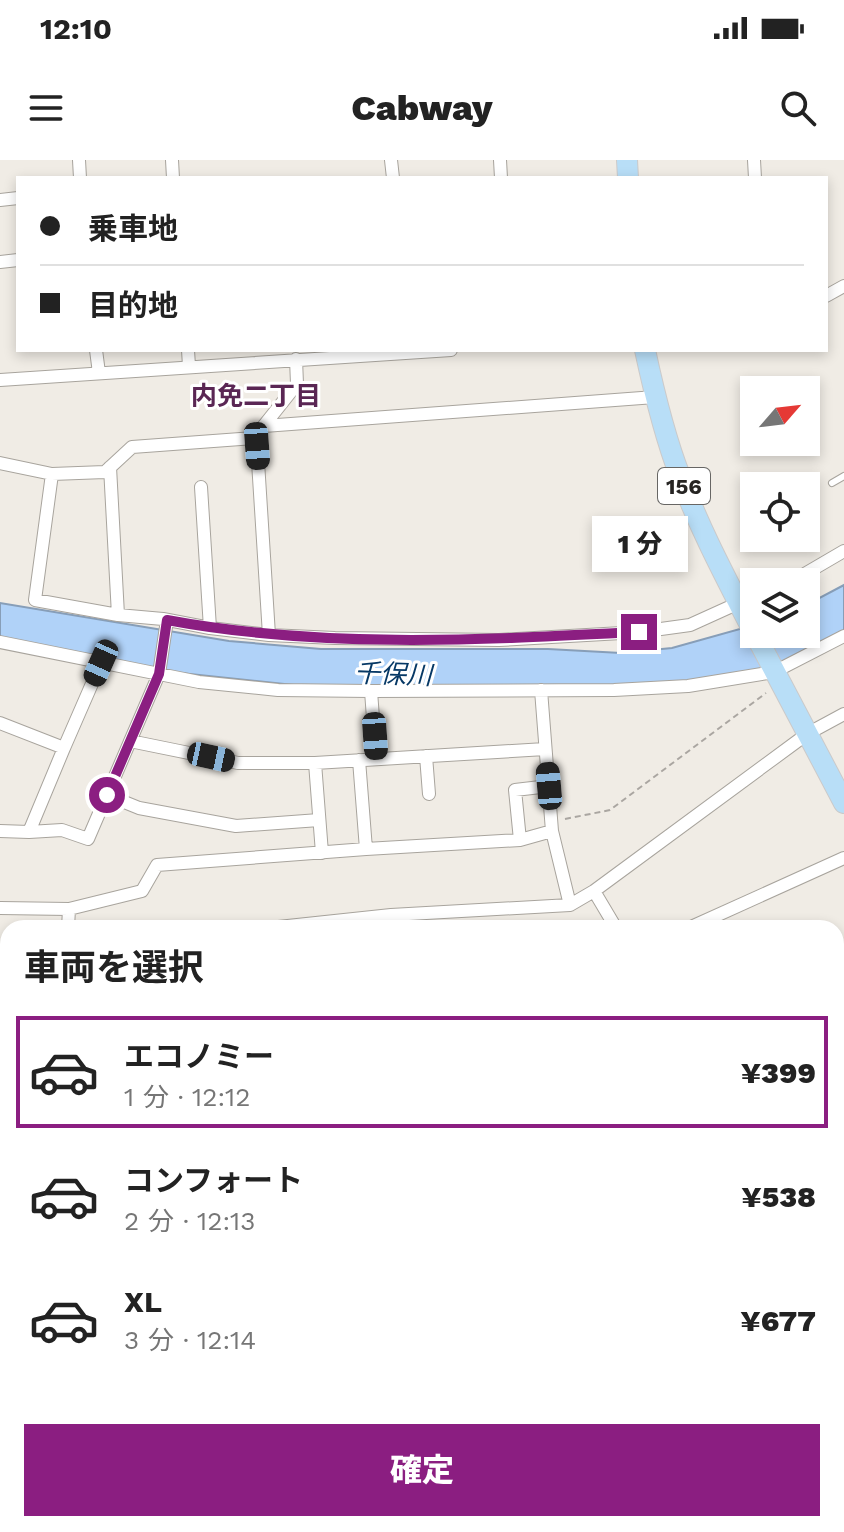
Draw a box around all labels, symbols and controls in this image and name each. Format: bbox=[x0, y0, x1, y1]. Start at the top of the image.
text: 12:10 bbox=[40, 11, 112, 46]
icon: menu bbox=[24, 86, 68, 130]
icon: search bbox=[776, 86, 820, 130]
text: Cabway bbox=[351, 87, 493, 129]
text: 乗車地 bbox=[88, 211, 178, 246]
text: 目的地 bbox=[88, 288, 178, 323]
north arrow bbox=[740, 376, 820, 456]
map controls bbox=[740, 376, 820, 648]
district label: 内免二丁目 bbox=[191, 381, 321, 411]
car bbox=[243, 421, 271, 471]
road number: 156 bbox=[658, 468, 710, 504]
button: locate bbox=[740, 472, 820, 552]
callout: 1 分 bbox=[591, 516, 687, 572]
text: 1 分 bbox=[618, 529, 662, 559]
button: layers bbox=[740, 568, 820, 648]
route end bbox=[621, 614, 657, 650]
car bbox=[80, 636, 122, 690]
water label: 千保川 bbox=[353, 658, 435, 690]
car bbox=[361, 711, 389, 761]
car bbox=[185, 740, 237, 774]
car bbox=[535, 761, 563, 811]
route start bbox=[89, 777, 125, 813]
text: 車両を選択 bbox=[24, 947, 204, 989]
icon: car bbox=[28, 1036, 100, 1108]
text: エコノミー bbox=[124, 1039, 274, 1074]
text: ¥399 bbox=[741, 1055, 816, 1090]
text: 1 分 · 12:12 bbox=[124, 1082, 250, 1112]
icon: car bbox=[28, 1160, 100, 1232]
text: コンフォート bbox=[124, 1163, 303, 1198]
text: ¥538 bbox=[741, 1179, 816, 1214]
text: 2 分 · 12:13 bbox=[124, 1206, 255, 1236]
icon: car bbox=[28, 1284, 100, 1356]
text: XL bbox=[124, 1284, 162, 1319]
text: ¥677 bbox=[740, 1303, 816, 1338]
text: 3 分 · 12:14 bbox=[124, 1325, 256, 1355]
button: 確定 bbox=[24, 1424, 820, 1516]

